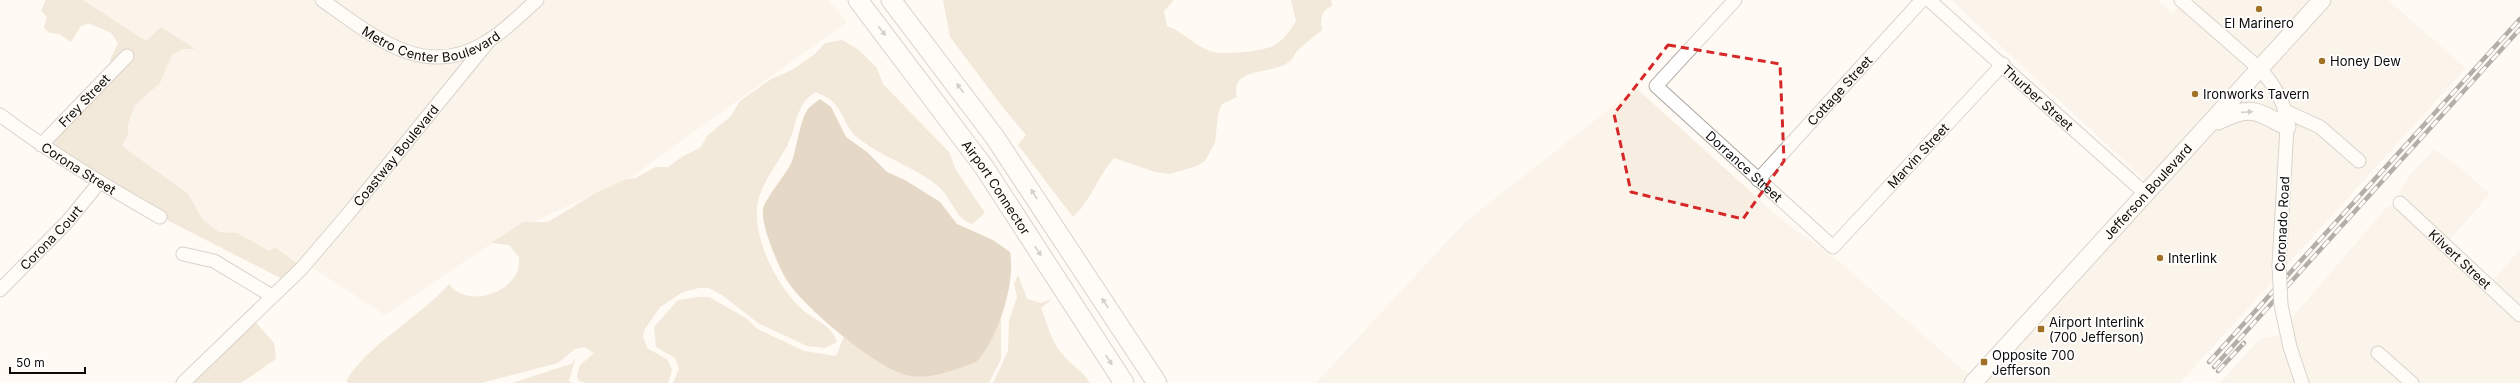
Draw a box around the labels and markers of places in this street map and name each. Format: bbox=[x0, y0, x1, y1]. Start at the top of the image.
marker: El Marinero bbox=[2254, 4, 2264, 14]
place label: El Marinero bbox=[2224, 15, 2294, 31]
place label: Honey Dew bbox=[2330, 53, 2401, 69]
marker: Honey Dew bbox=[2317, 56, 2327, 66]
place label: Ironworks Tavern bbox=[2203, 86, 2310, 102]
marker: Ironworks Tavern bbox=[2190, 89, 2200, 99]
place label: Interlink bbox=[2168, 250, 2217, 266]
marker: Interlink bbox=[2155, 253, 2165, 263]
place label: Airport Interlink (700 Jefferson) bbox=[2049, 314, 2144, 345]
marker: Airport Interlink (700 Jefferson) bbox=[2036, 324, 2046, 334]
place label: Opposite 700 Jefferson bbox=[1992, 347, 2075, 378]
marker: Opposite 700 Jefferson bbox=[1979, 357, 1989, 367]

